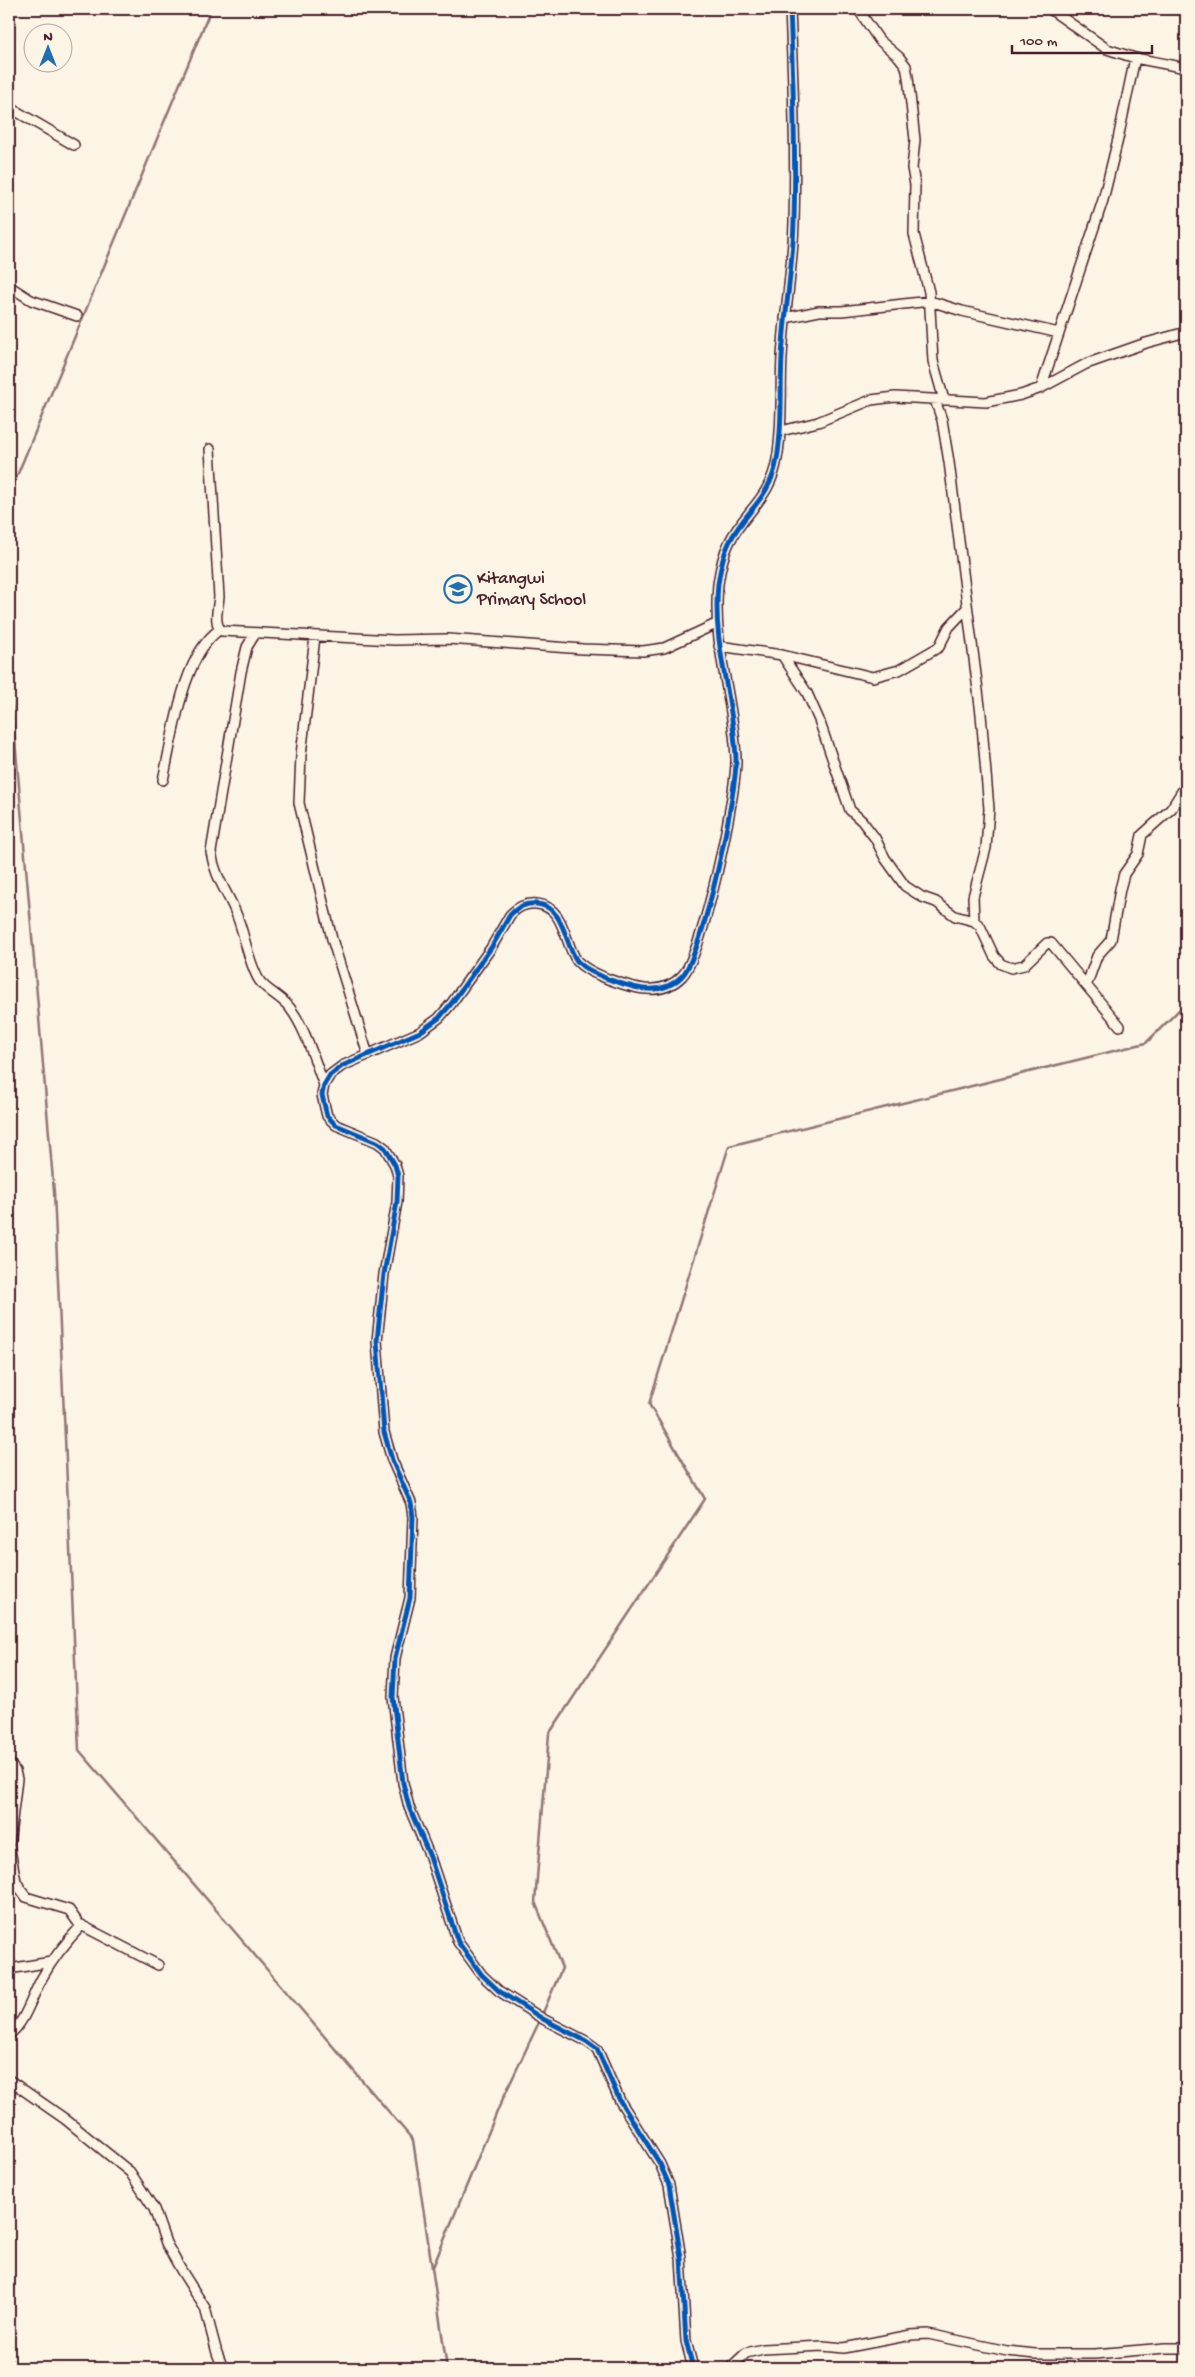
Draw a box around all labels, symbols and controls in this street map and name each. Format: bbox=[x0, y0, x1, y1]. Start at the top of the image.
north arrow bbox=[22, 22, 72, 72]
scale bar bbox=[1012, 22, 1152, 54]
text: N bbox=[43, 29, 53, 46]
text: 100 m bbox=[1019, 33, 1058, 51]
place label: Kitangwi Primary School bbox=[476, 569, 586, 611]
school or university icon: Kitangwi Primary School bbox=[443, 574, 473, 604]

